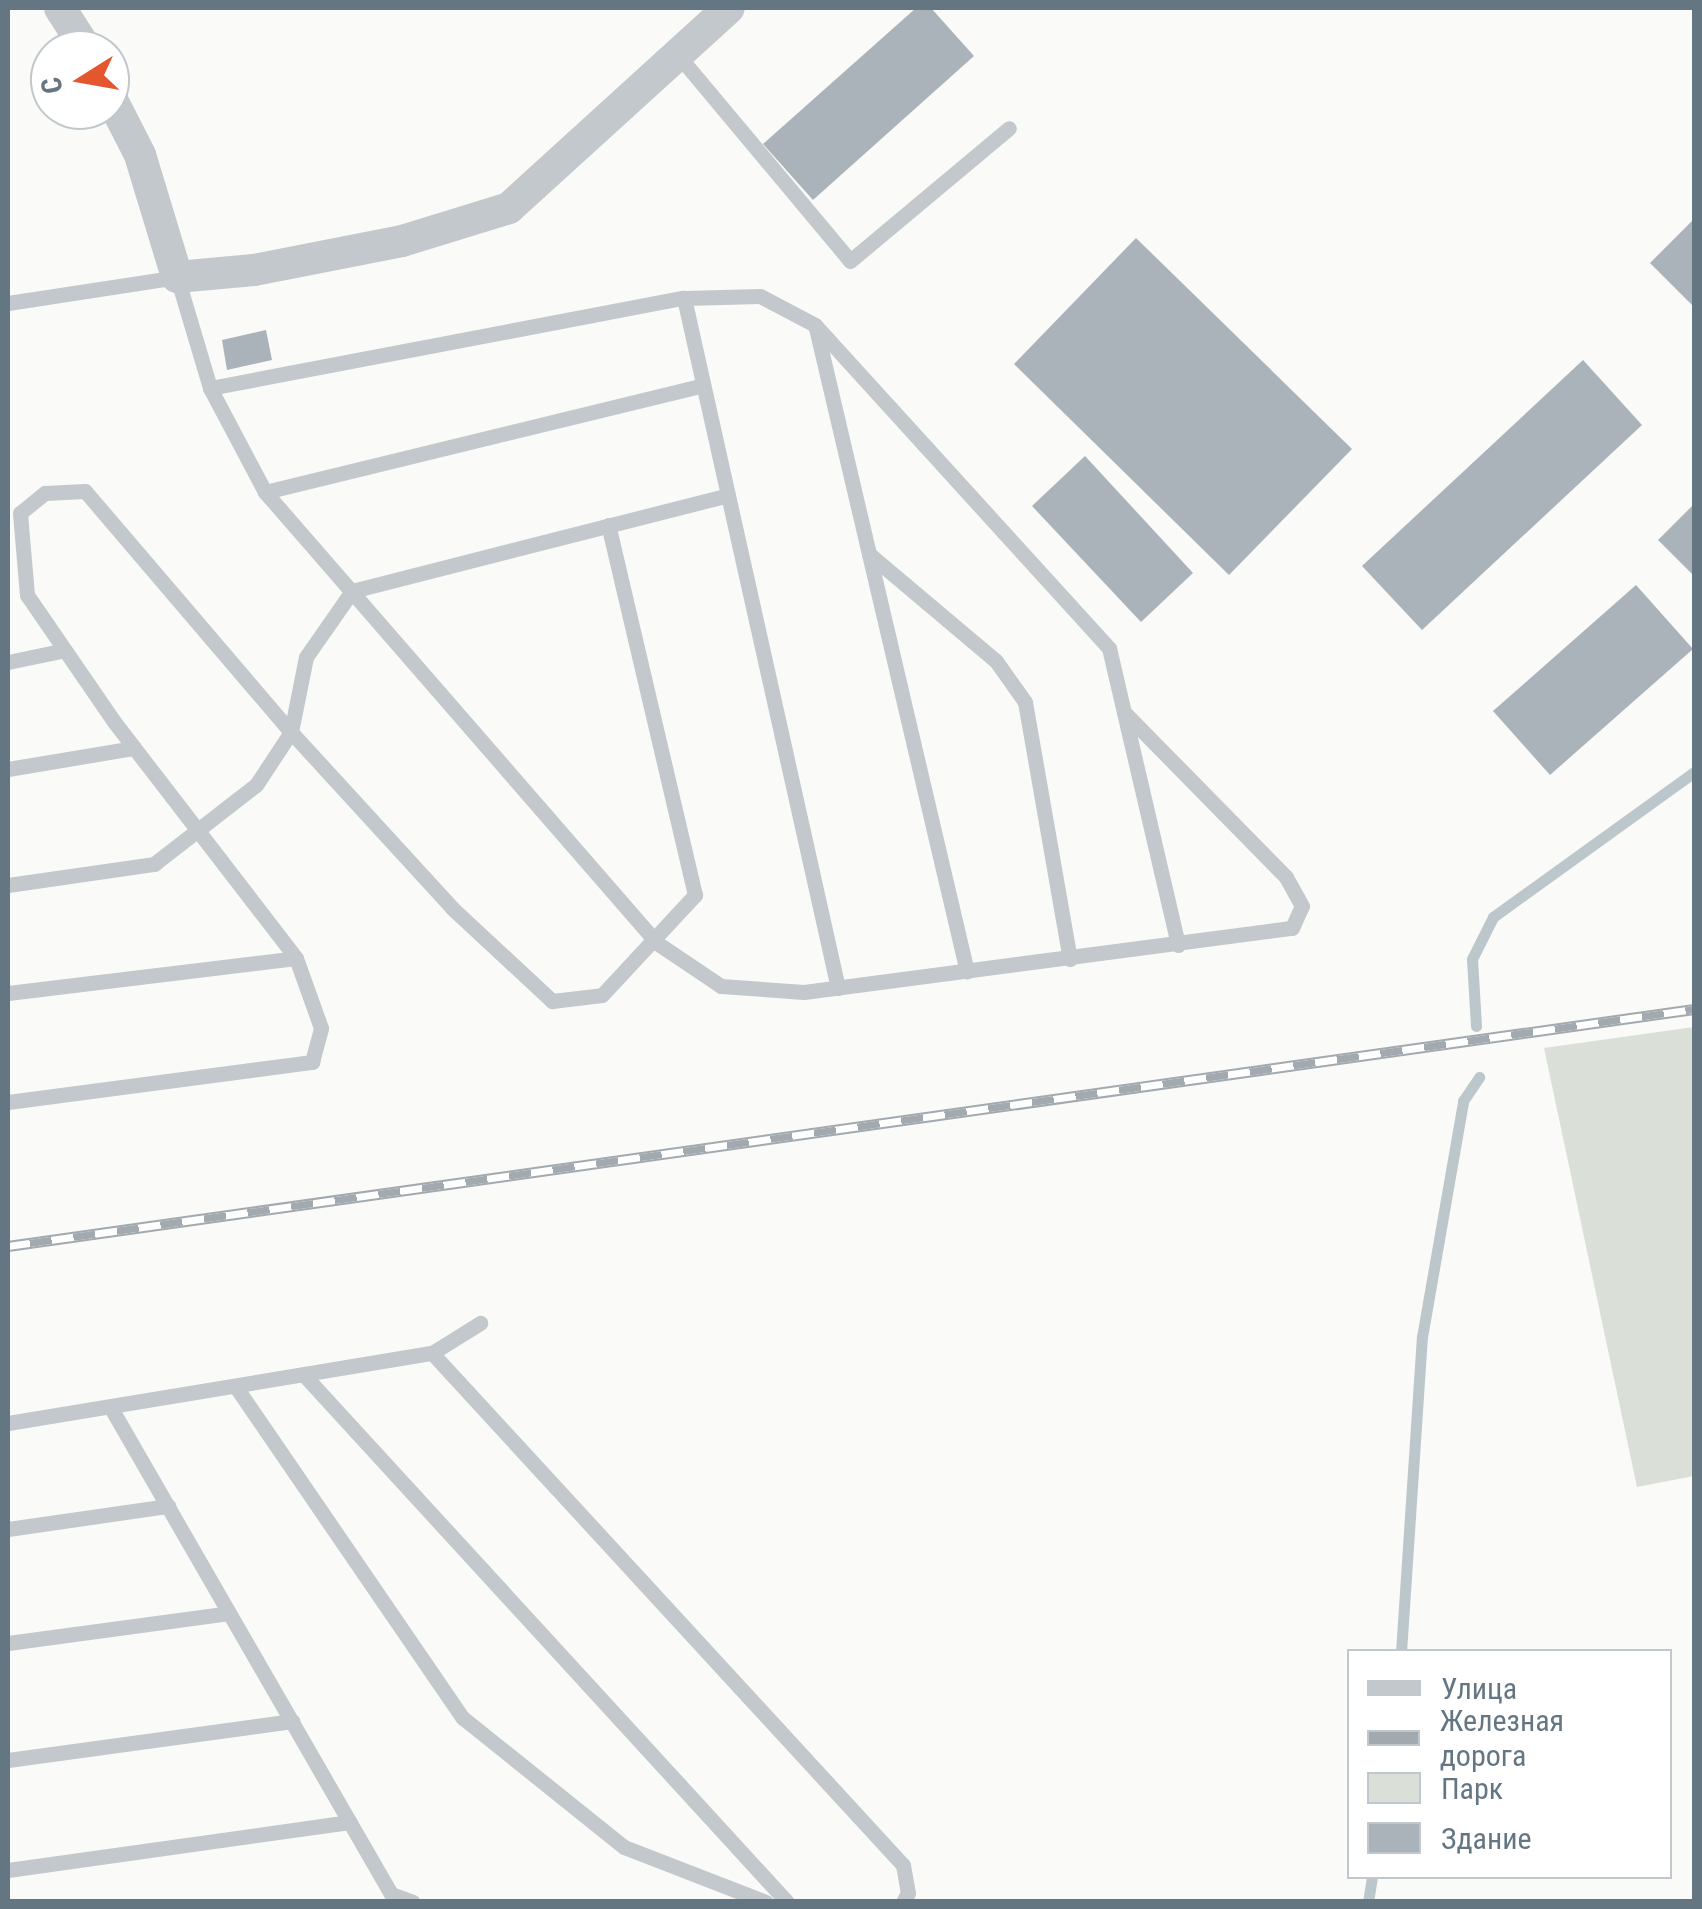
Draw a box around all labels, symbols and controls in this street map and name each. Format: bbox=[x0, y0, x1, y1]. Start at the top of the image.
north arrow bbox=[30, 30, 130, 130]
text: С bbox=[34, 74, 70, 96]
legend bbox=[1347, 1649, 1672, 1879]
text: Улица bbox=[1441, 1671, 1517, 1706]
text: Железная дорога bbox=[1440, 1703, 1564, 1773]
text: Парк bbox=[1441, 1771, 1503, 1806]
text: Здание bbox=[1441, 1821, 1532, 1856]

